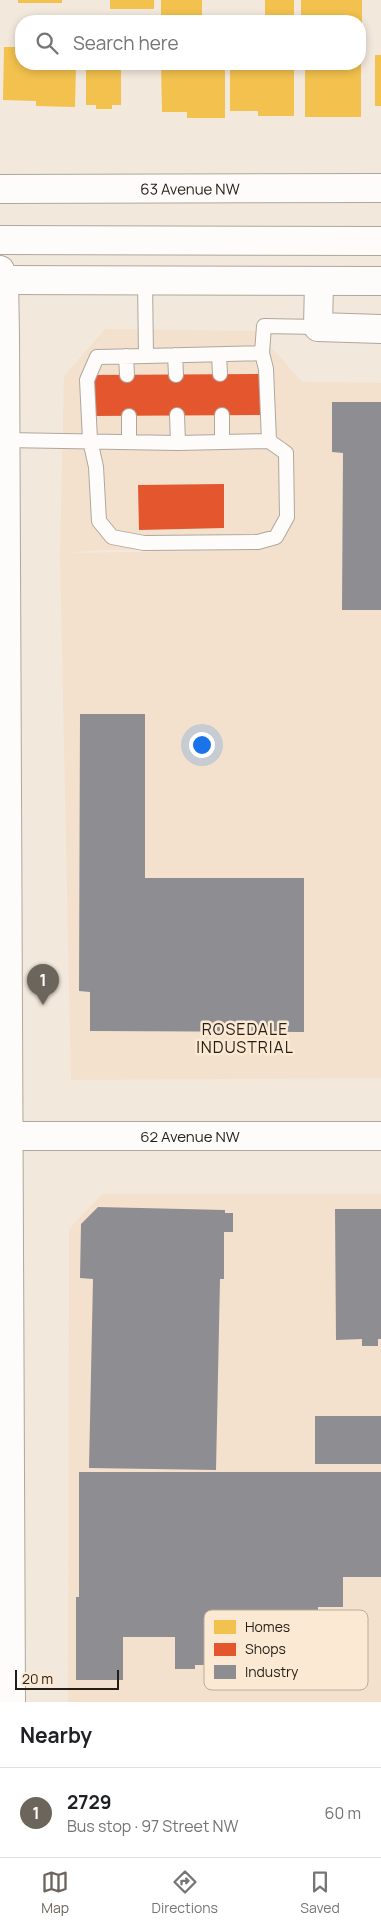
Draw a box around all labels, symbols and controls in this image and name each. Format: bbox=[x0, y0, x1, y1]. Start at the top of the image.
search box bbox=[15, 15, 366, 70]
icon: search bbox=[33, 29, 61, 57]
text: Search here bbox=[73, 30, 179, 56]
street label: 63 Avenue NW bbox=[140, 178, 240, 199]
your location bbox=[189, 732, 215, 758]
pin: 1 bbox=[27, 964, 59, 1005]
district label: ROSEDALE INDUSTRIAL bbox=[196, 1018, 294, 1058]
street label: 62 Avenue NW bbox=[140, 1126, 240, 1147]
legend bbox=[204, 1610, 368, 1690]
text: Homes bbox=[245, 1617, 290, 1636]
text: Shops bbox=[245, 1639, 286, 1658]
text: Industry bbox=[245, 1662, 299, 1681]
scale bar bbox=[15, 1667, 119, 1690]
text: 20 m bbox=[22, 1669, 53, 1688]
text: Nearby bbox=[20, 1721, 92, 1749]
text: 2729 bbox=[67, 1789, 112, 1815]
text: 1 bbox=[32, 1802, 40, 1824]
text: 60 m bbox=[325, 1802, 361, 1824]
text: Bus stop · 97 Street NW bbox=[67, 1815, 238, 1837]
tab: Map bbox=[41, 1868, 69, 1917]
tab: Directions bbox=[152, 1868, 218, 1917]
tab: Saved bbox=[300, 1868, 340, 1917]

